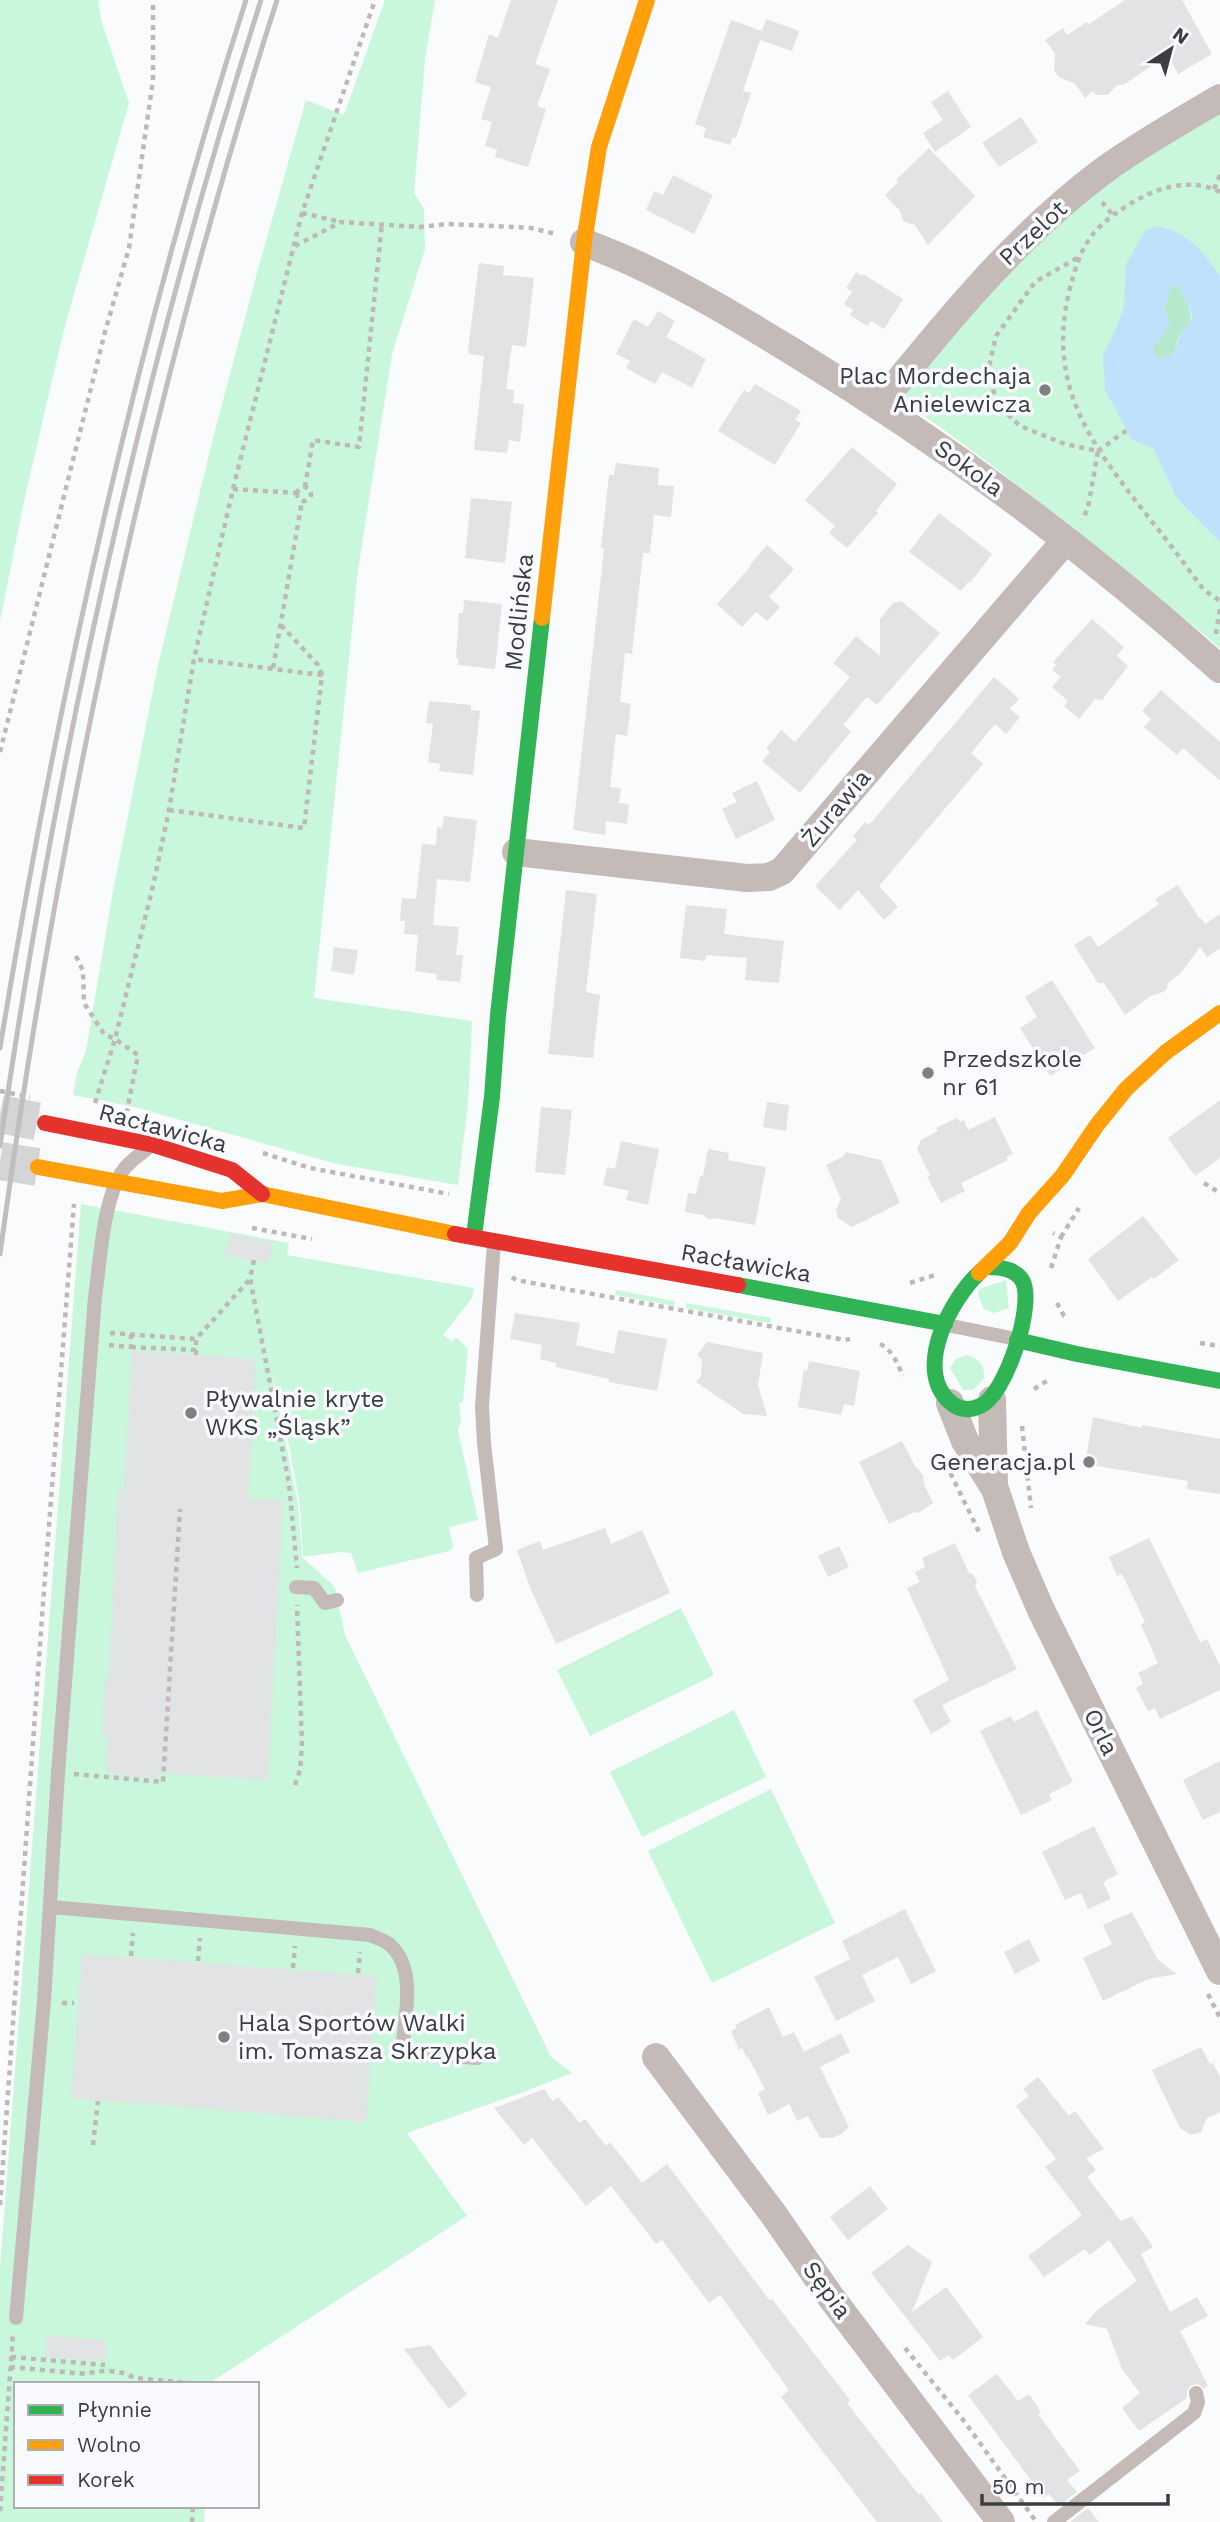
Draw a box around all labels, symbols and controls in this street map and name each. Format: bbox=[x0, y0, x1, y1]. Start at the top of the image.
north arrow bbox=[1136, 14, 1206, 84]
text: N bbox=[1168, 22, 1193, 49]
street label: Przelot bbox=[993, 195, 1073, 271]
place label: Plac Mordechaja Anielewicza bbox=[839, 362, 1031, 418]
marker: Plac Mordechaja Anielewicza bbox=[1037, 382, 1053, 398]
street label: Sokola bbox=[929, 434, 1009, 502]
street label: Modlińska bbox=[499, 552, 539, 672]
street label: Żurawia bbox=[796, 764, 876, 852]
place label: Przedszkole nr 61 bbox=[942, 1045, 1082, 1101]
marker: Przedszkole nr 61 bbox=[920, 1065, 936, 1081]
street label: Racławicka bbox=[96, 1097, 230, 1159]
street label: Racławicka bbox=[679, 1238, 813, 1288]
place label: Pływalnie kryte WKS „Śląsk” bbox=[205, 1385, 384, 1441]
marker: Pływalnie kryte WKS „Śląsk” bbox=[183, 1405, 199, 1421]
place label: Generacja.pl bbox=[930, 1448, 1076, 1476]
marker: Generacja.pl bbox=[1081, 1454, 1097, 1470]
street label: Orla bbox=[1078, 1704, 1124, 1760]
place label: Hala Sportów Walki im. Tomasza Skrzypka bbox=[238, 2009, 497, 2065]
marker: Hala Sportów Walki im. Tomasza Skrzypka bbox=[216, 2029, 232, 2045]
street label: Sępia bbox=[797, 2256, 857, 2324]
legend bbox=[14, 2382, 259, 2508]
text: Płynnie bbox=[77, 2397, 152, 2422]
text: Wolno bbox=[77, 2432, 141, 2457]
scale bar bbox=[982, 2462, 1168, 2506]
text: Korek bbox=[77, 2467, 135, 2492]
text: 50 m bbox=[992, 2474, 1044, 2499]

